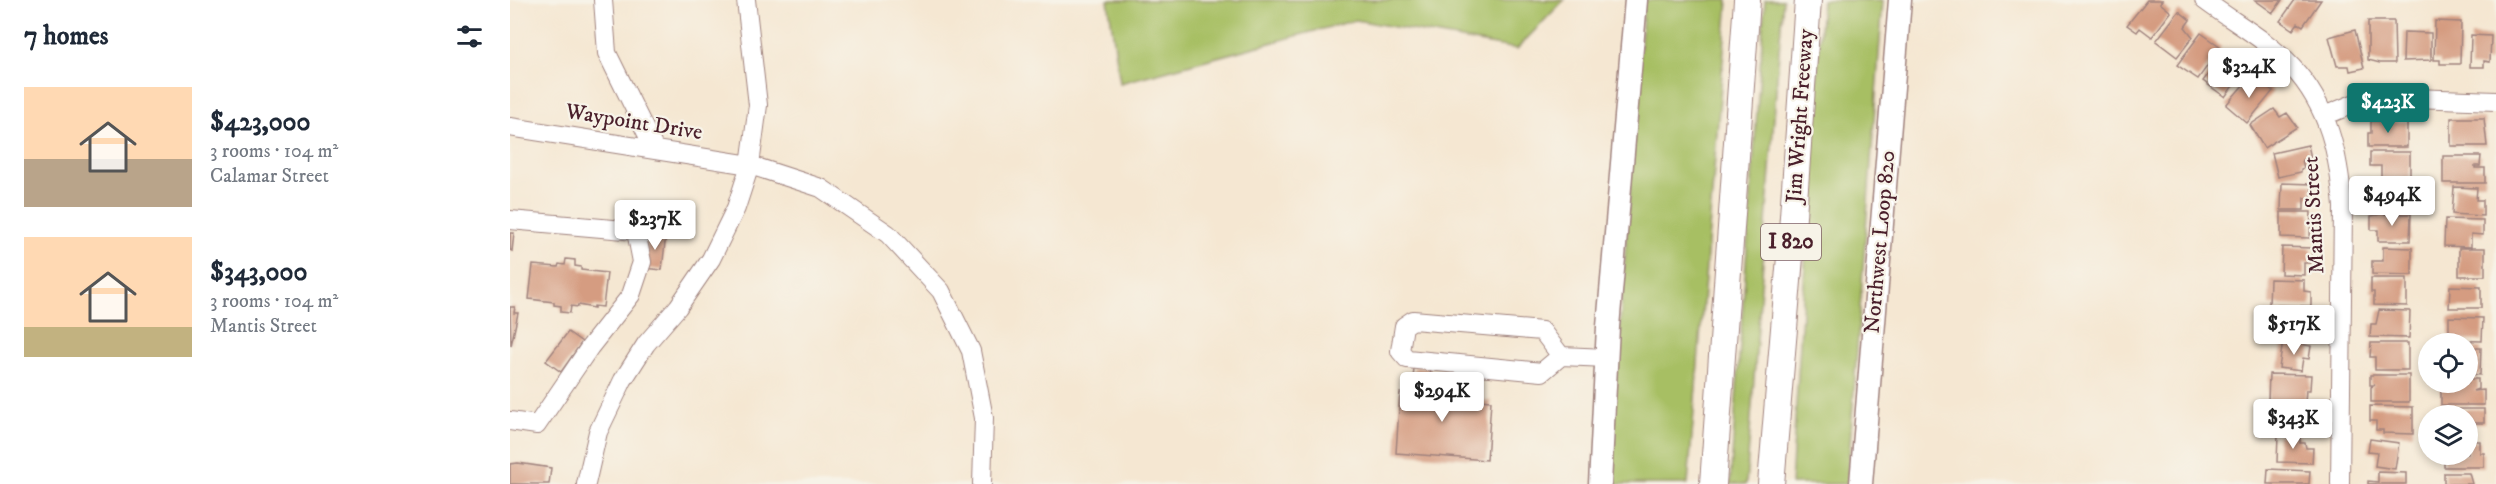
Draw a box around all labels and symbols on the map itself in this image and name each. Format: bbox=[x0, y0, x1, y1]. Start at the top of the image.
street label: Jim Wright Freeway bbox=[1780, 27, 1820, 206]
pin: $324K bbox=[2207, 48, 2291, 99]
pin: $423K bbox=[2346, 83, 2430, 134]
street label: Waypoint Drive bbox=[563, 98, 704, 146]
street label: Northwest Loop 820 bbox=[1859, 149, 1901, 335]
street label: Mantis Street bbox=[2297, 156, 2331, 274]
pin: $494K bbox=[2350, 176, 2434, 227]
pin: $237K bbox=[613, 200, 697, 251]
road number: I 820 bbox=[1761, 224, 1821, 260]
pin: $517K bbox=[2252, 305, 2336, 356]
pin: $294K bbox=[1400, 372, 1484, 423]
pin: $343K bbox=[2251, 399, 2335, 450]

